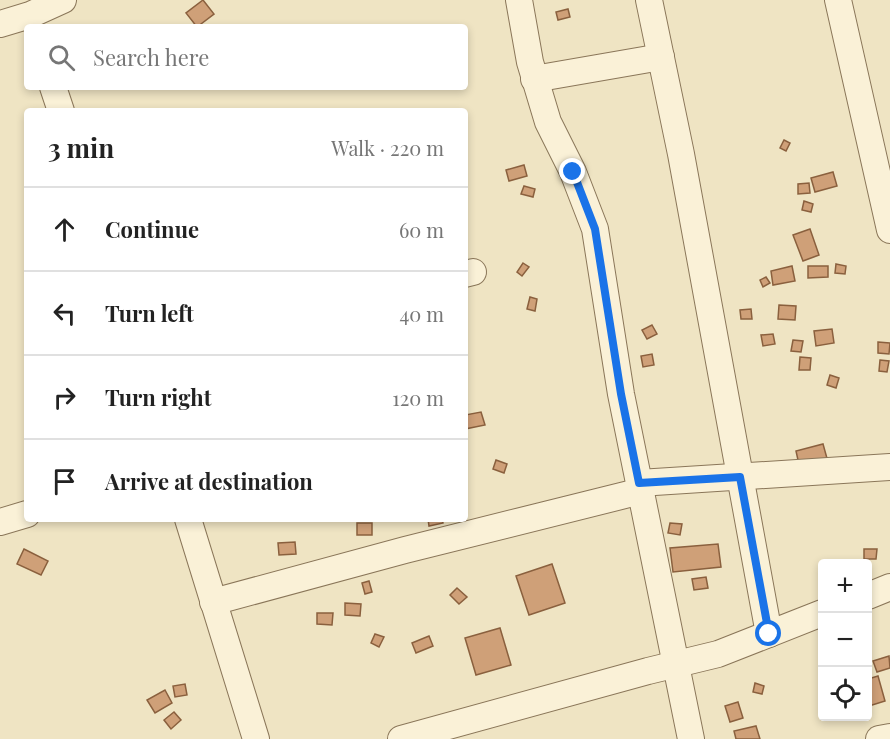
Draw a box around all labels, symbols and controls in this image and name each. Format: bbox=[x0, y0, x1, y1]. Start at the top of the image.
search box bbox=[24, 24, 468, 90]
icon: search bbox=[45, 41, 78, 74]
text: Search here bbox=[93, 42, 209, 72]
text: 3 min bbox=[48, 130, 114, 165]
text: Walk · 220 m bbox=[331, 134, 444, 161]
route end bbox=[559, 158, 585, 184]
icon: ahead bbox=[48, 213, 81, 246]
text: Continue bbox=[105, 214, 199, 244]
text: 60 m bbox=[399, 216, 444, 243]
icon: left bbox=[48, 297, 81, 330]
text: Turn left bbox=[105, 298, 194, 328]
text: 40 m bbox=[399, 300, 444, 327]
icon: right bbox=[48, 381, 81, 414]
text: Turn right bbox=[105, 382, 211, 412]
text: 120 m bbox=[392, 384, 444, 411]
icon: arrive bbox=[48, 465, 81, 498]
text: Arrive at destination bbox=[105, 466, 313, 496]
map controls bbox=[818, 559, 872, 721]
button: + bbox=[818, 559, 872, 613]
button: − bbox=[818, 613, 872, 667]
route start bbox=[755, 620, 781, 646]
button: locate bbox=[818, 667, 872, 721]

